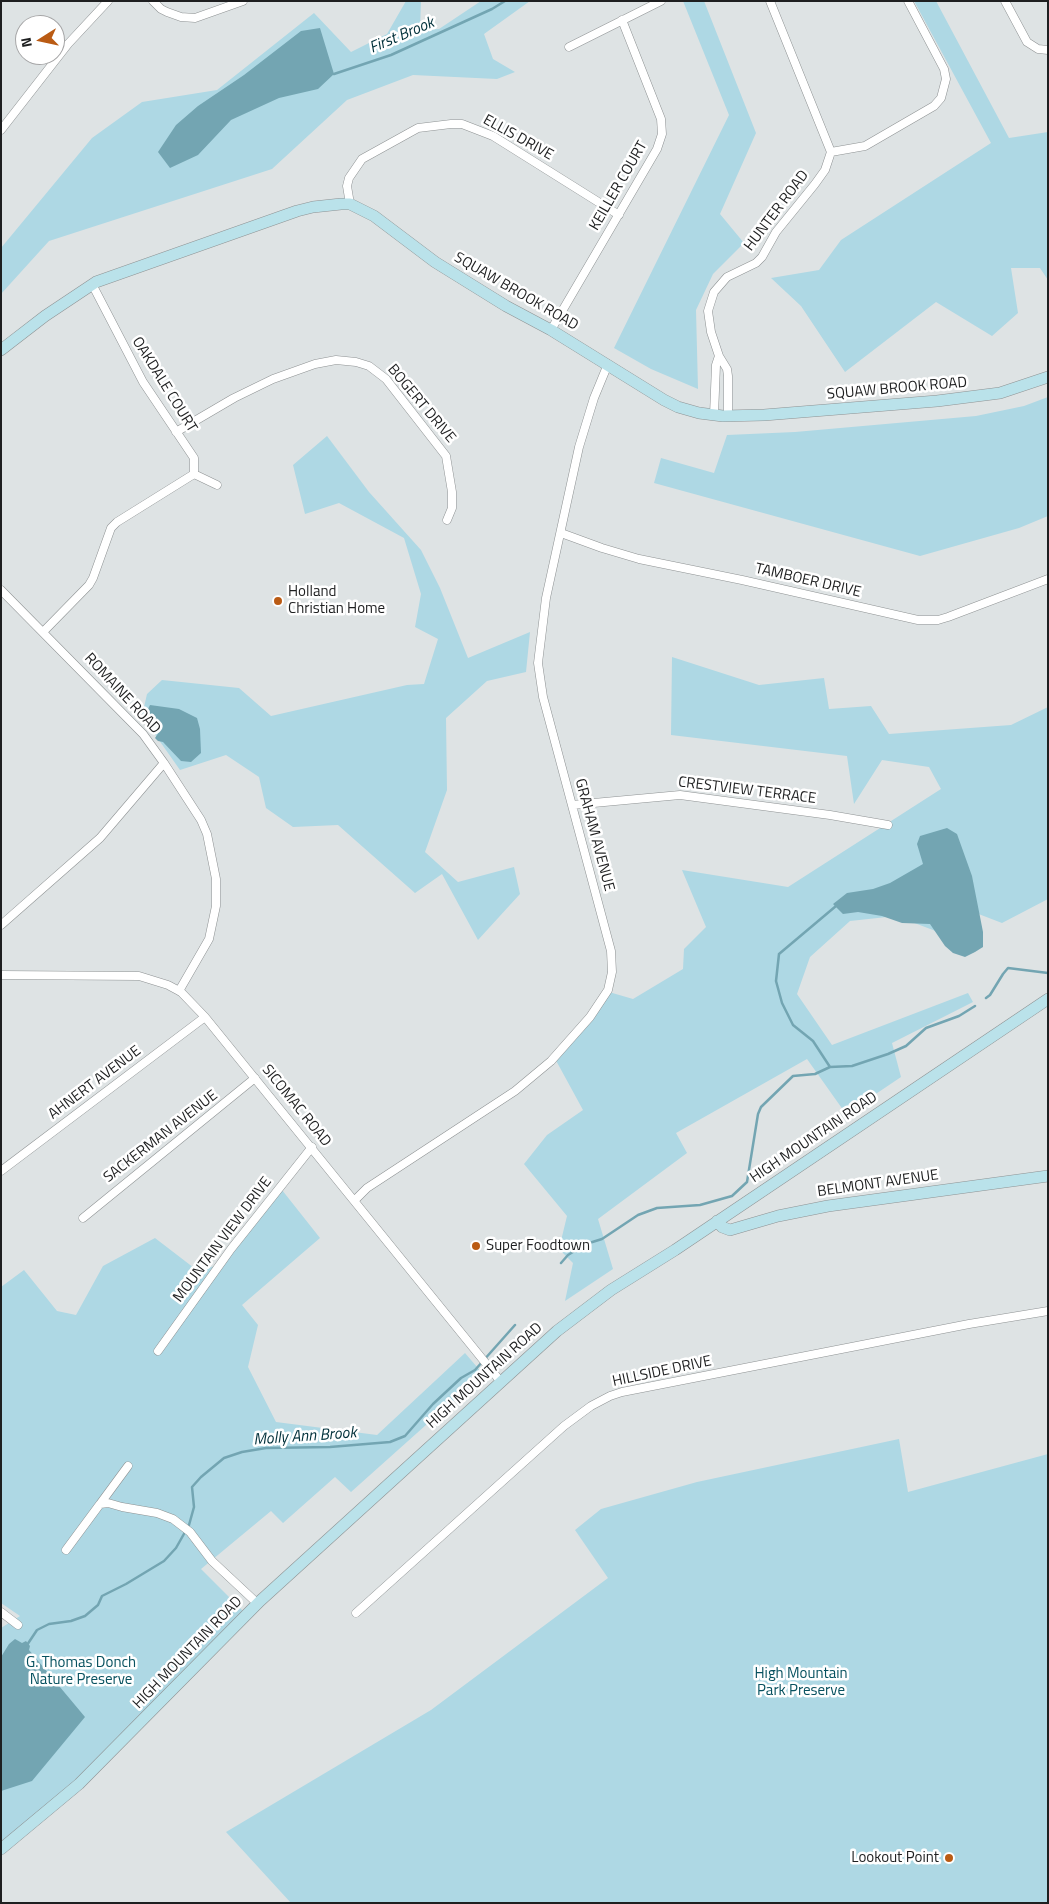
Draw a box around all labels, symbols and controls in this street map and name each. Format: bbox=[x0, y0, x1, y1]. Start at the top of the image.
water label: First Brook bbox=[367, 14, 437, 58]
north arrow bbox=[15, 15, 65, 65]
text: N bbox=[15, 36, 37, 49]
street label: ELLIS DRIVE bbox=[480, 111, 556, 165]
street label: KEILLER COURT bbox=[586, 138, 652, 234]
street label: HUNTER ROAD bbox=[741, 167, 813, 255]
street label: SQUAW BROOK ROAD bbox=[451, 249, 581, 335]
street label: OAKDALE COURT bbox=[128, 334, 200, 436]
street label: BOGERT DRIVE bbox=[383, 361, 459, 447]
street label: SQUAW BROOK ROAD bbox=[826, 374, 968, 404]
street label: TAMBOER DRIVE bbox=[753, 560, 863, 602]
place label: Holland Christian Home bbox=[288, 583, 385, 618]
marker: Holland Christian Home bbox=[272, 595, 284, 607]
street label: ROMAINE ROAD bbox=[80, 650, 164, 738]
street label: CRESTVIEW TERRACE bbox=[677, 774, 817, 808]
street label: GRAHAM AVENUE bbox=[570, 777, 618, 893]
street label: AHNERT AVENUE bbox=[45, 1042, 145, 1124]
street label: SICOMAC ROAD bbox=[258, 1061, 334, 1151]
street label: SACKERMAN AVENUE bbox=[100, 1087, 222, 1187]
street label: HIGH MOUNTAIN ROAD bbox=[747, 1089, 881, 1187]
street label: BELMONT AVENUE bbox=[816, 1167, 940, 1201]
street label: MOUNTAIN VIEW DRIVE bbox=[170, 1174, 276, 1306]
place label: Super Foodtown bbox=[486, 1237, 590, 1255]
marker: Super Foodtown bbox=[470, 1240, 482, 1252]
street label: HIGH MOUNTAIN ROAD bbox=[423, 1319, 547, 1433]
street label: HILLSIDE DRIVE bbox=[611, 1353, 713, 1391]
water label: Molly Ann Brook bbox=[253, 1424, 357, 1450]
street label: HIGH MOUNTAIN ROAD bbox=[130, 1593, 246, 1713]
park label: G. Thomas Donch Nature Preserve bbox=[26, 1654, 136, 1689]
park label: High Mountain Park Preserve bbox=[754, 1665, 848, 1700]
place label: Lookout Point bbox=[851, 1849, 939, 1867]
marker: Lookout Point bbox=[943, 1852, 955, 1864]

